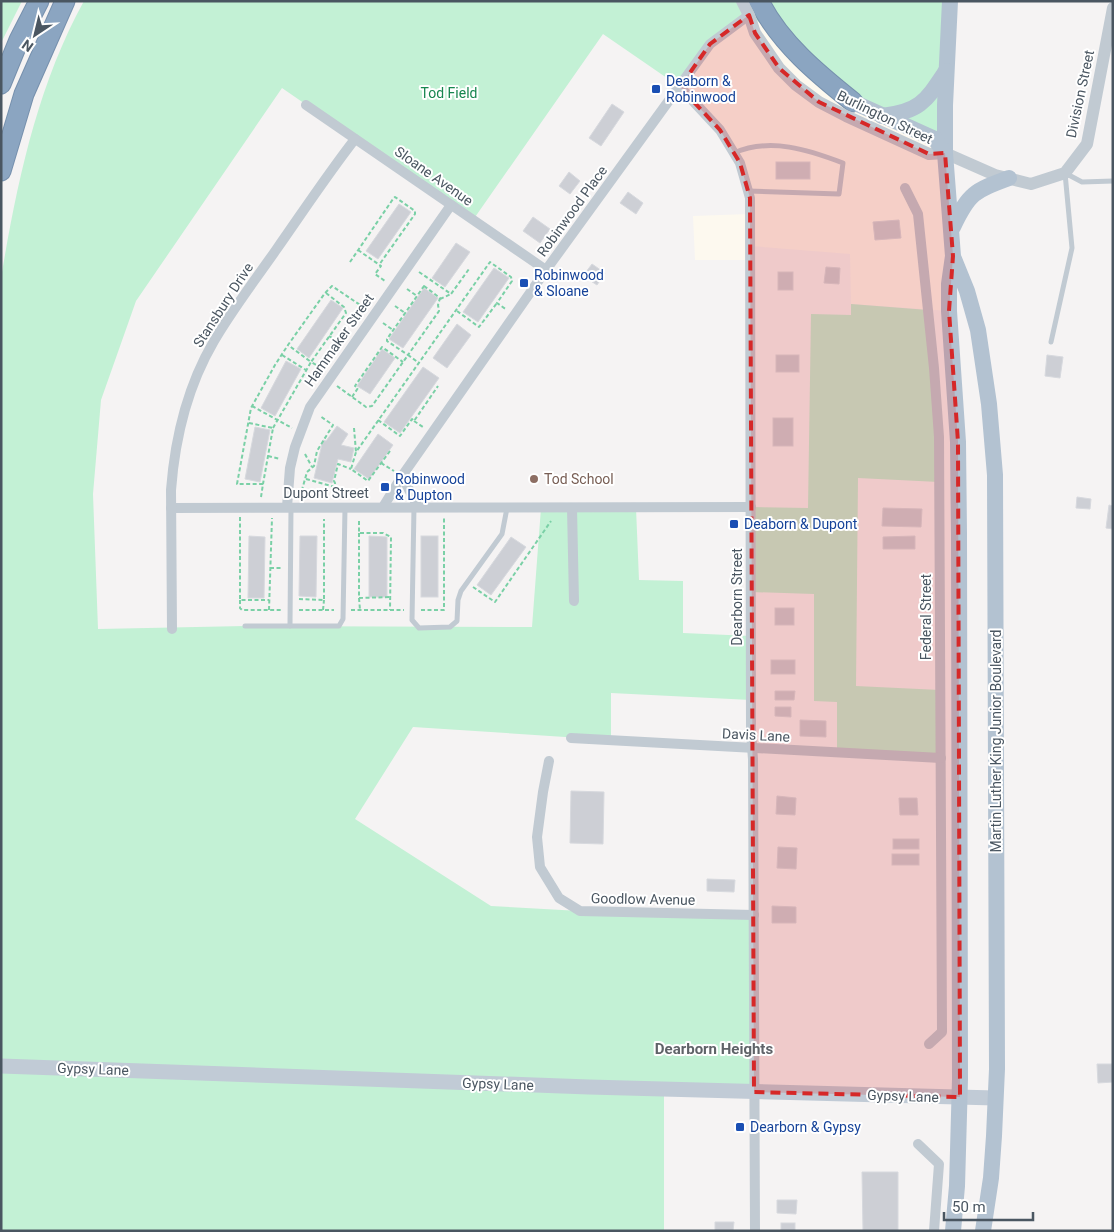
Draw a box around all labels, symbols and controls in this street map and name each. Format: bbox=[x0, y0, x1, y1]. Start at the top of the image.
north arrow bbox=[10, 10, 60, 60]
text: N bbox=[19, 36, 36, 55]
street label: Division Street bbox=[1063, 48, 1097, 139]
place label: Deaborn & Robinwood bbox=[666, 73, 736, 105]
marker: Deaborn & Robinwood bbox=[650, 83, 662, 95]
park label: Tod Field bbox=[421, 85, 477, 101]
street label: Burlington Street bbox=[835, 87, 936, 147]
street label: Sloane Avenue bbox=[392, 143, 476, 209]
street label: Robinwood Place bbox=[534, 163, 610, 259]
street label: Stansbury Drive bbox=[190, 260, 256, 350]
place label: Robinwood & Sloane bbox=[534, 267, 604, 299]
marker: Robinwood & Sloane bbox=[518, 277, 530, 289]
street label: Hammaker Street bbox=[301, 290, 377, 389]
place label: Robinwood & Dupton bbox=[395, 471, 465, 503]
place label: Tod School bbox=[544, 471, 614, 487]
marker: Tod School bbox=[528, 473, 540, 485]
marker: Robinwood & Dupton bbox=[379, 481, 391, 493]
street label: Dupont Street bbox=[283, 485, 369, 501]
place label: Deaborn & Dupont bbox=[744, 516, 858, 532]
marker: Deaborn & Dupont bbox=[728, 518, 740, 530]
street label: Dearborn Street bbox=[729, 548, 745, 646]
street label: Federal Street bbox=[918, 573, 934, 660]
street label: Martin Luther King Junior Boulevard bbox=[988, 629, 1004, 853]
street label: Davis Lane bbox=[722, 725, 790, 745]
street label: Goodlow Avenue bbox=[591, 890, 695, 908]
district label: Dearborn Heights bbox=[655, 1040, 773, 1058]
street label: Gypsy Lane bbox=[57, 1060, 129, 1078]
street label: Gypsy Lane bbox=[462, 1075, 534, 1093]
street label: Gypsy Lane bbox=[867, 1087, 939, 1105]
place label: Dearborn & Gypsy bbox=[750, 1119, 861, 1135]
marker: Dearborn & Gypsy bbox=[734, 1121, 746, 1133]
scale bar bbox=[944, 1190, 1033, 1222]
text: 50 m bbox=[952, 1198, 986, 1216]

